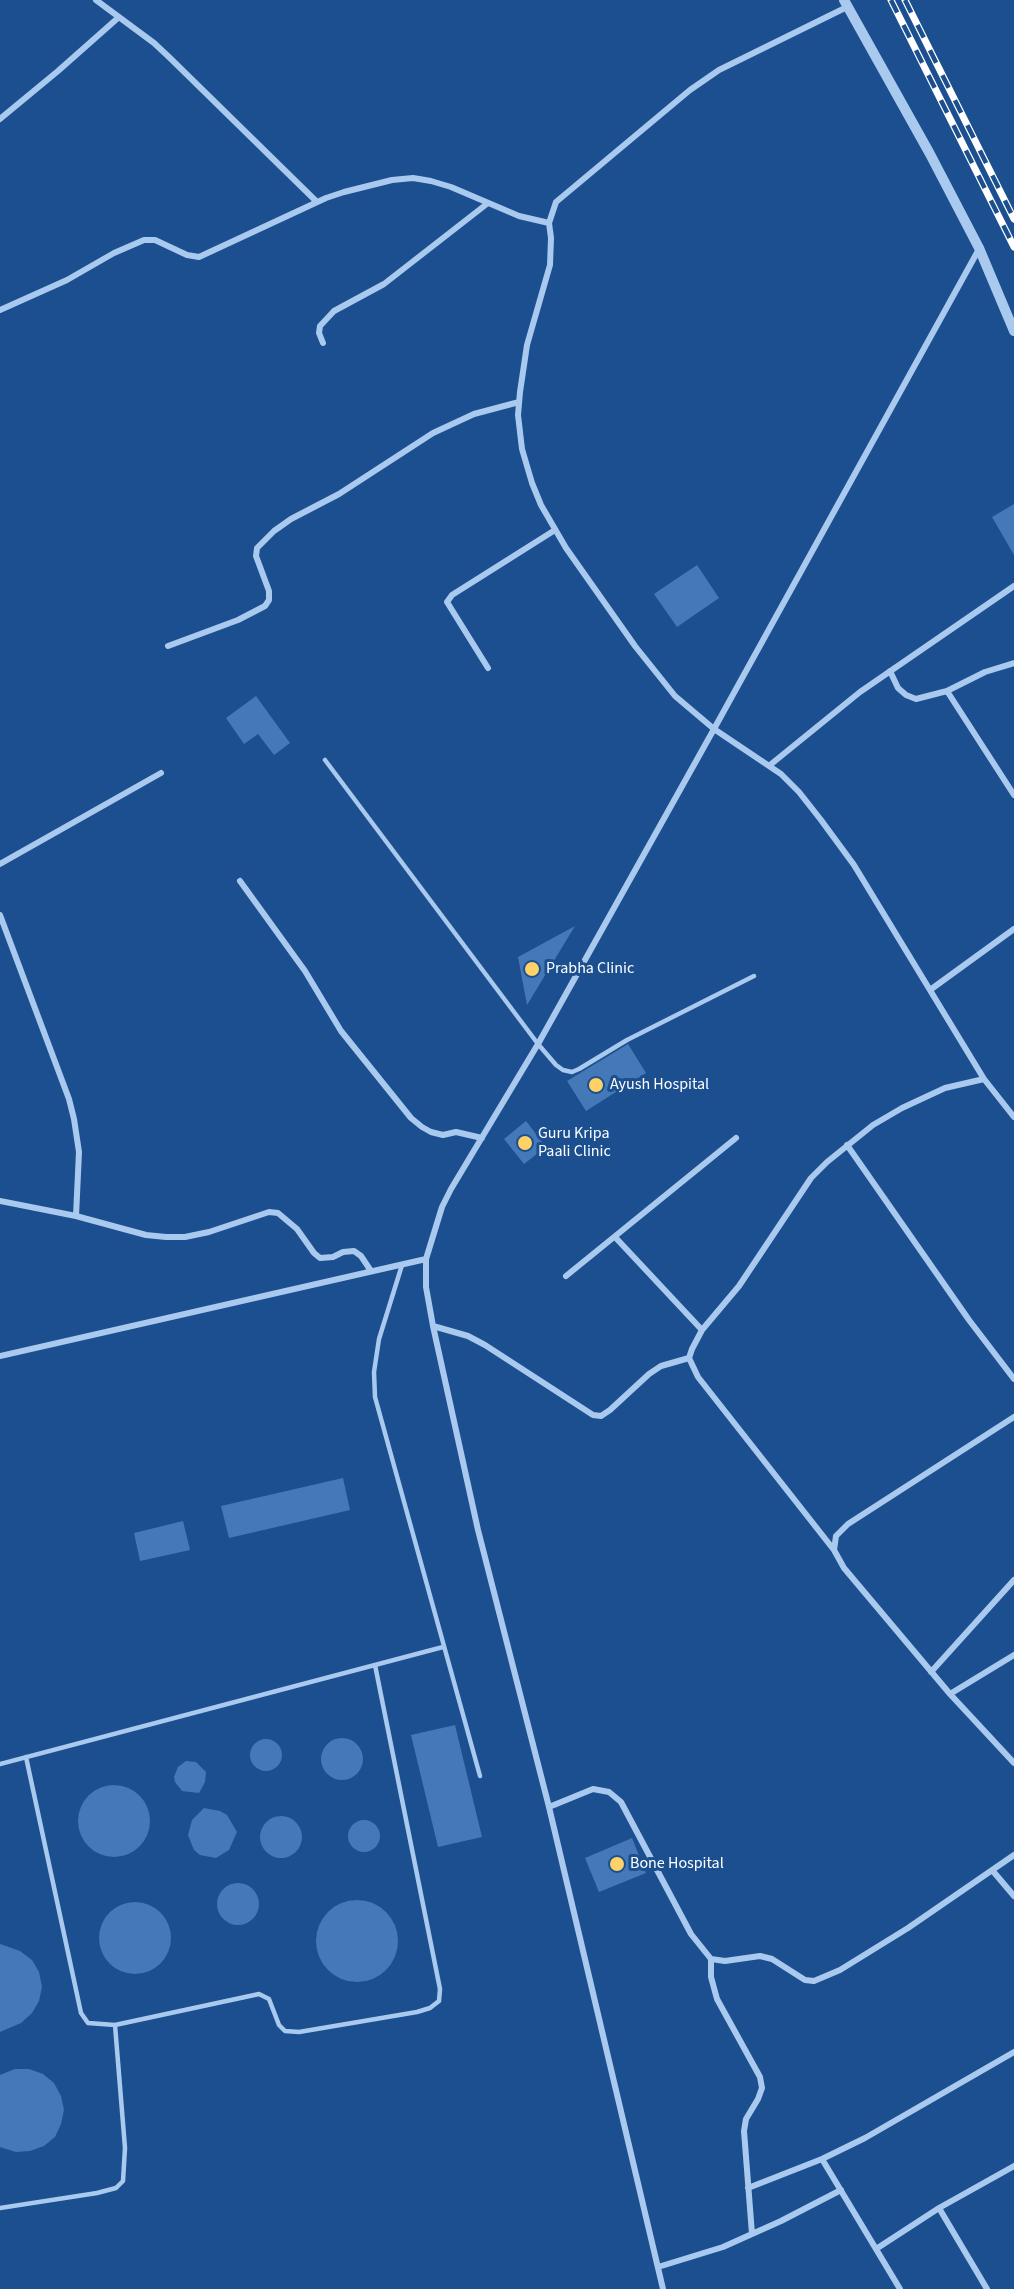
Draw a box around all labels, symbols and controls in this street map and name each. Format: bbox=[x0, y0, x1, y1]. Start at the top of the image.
place label: Prabha Clinic bbox=[546, 959, 634, 979]
marker: Prabha Clinic bbox=[523, 960, 541, 978]
place label: Ayush Hospital bbox=[610, 1075, 709, 1095]
marker: Ayush Hospital bbox=[587, 1076, 605, 1094]
place label: Guru Kripa Paali Clinic bbox=[538, 1124, 611, 1162]
marker: Guru Kripa Paali Clinic bbox=[516, 1134, 534, 1152]
place label: Bone Hospital bbox=[630, 1854, 724, 1874]
marker: Bone Hospital bbox=[608, 1855, 626, 1873]

